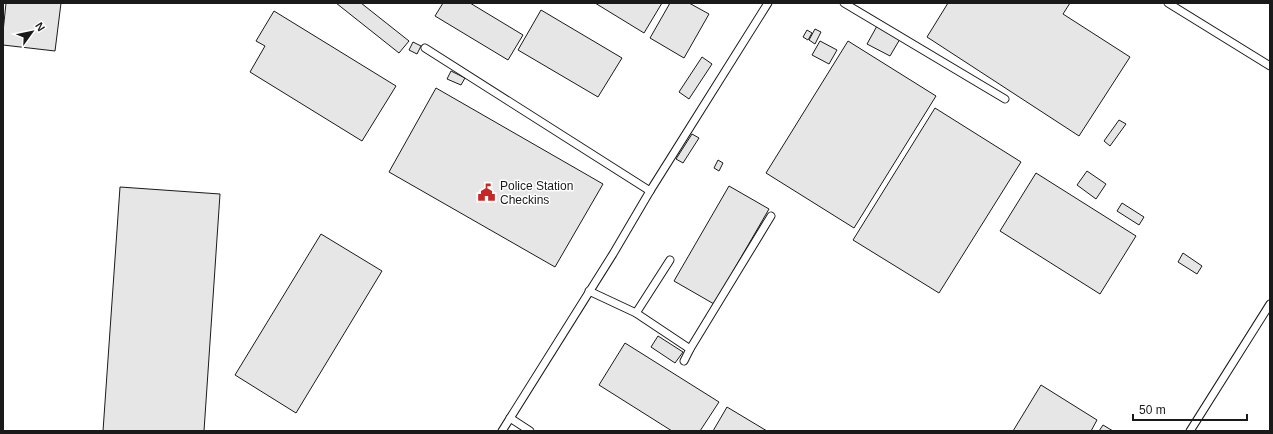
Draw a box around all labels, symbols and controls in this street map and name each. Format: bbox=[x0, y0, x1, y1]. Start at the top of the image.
north arrow bbox=[12, 12, 52, 52]
text: N bbox=[33, 20, 48, 33]
place label: Police Station Checkins bbox=[500, 179, 573, 207]
public building icon: Police Station Checkins bbox=[477, 183, 497, 203]
scale bar bbox=[1133, 396, 1247, 422]
text: 50 m bbox=[1139, 403, 1166, 417]

